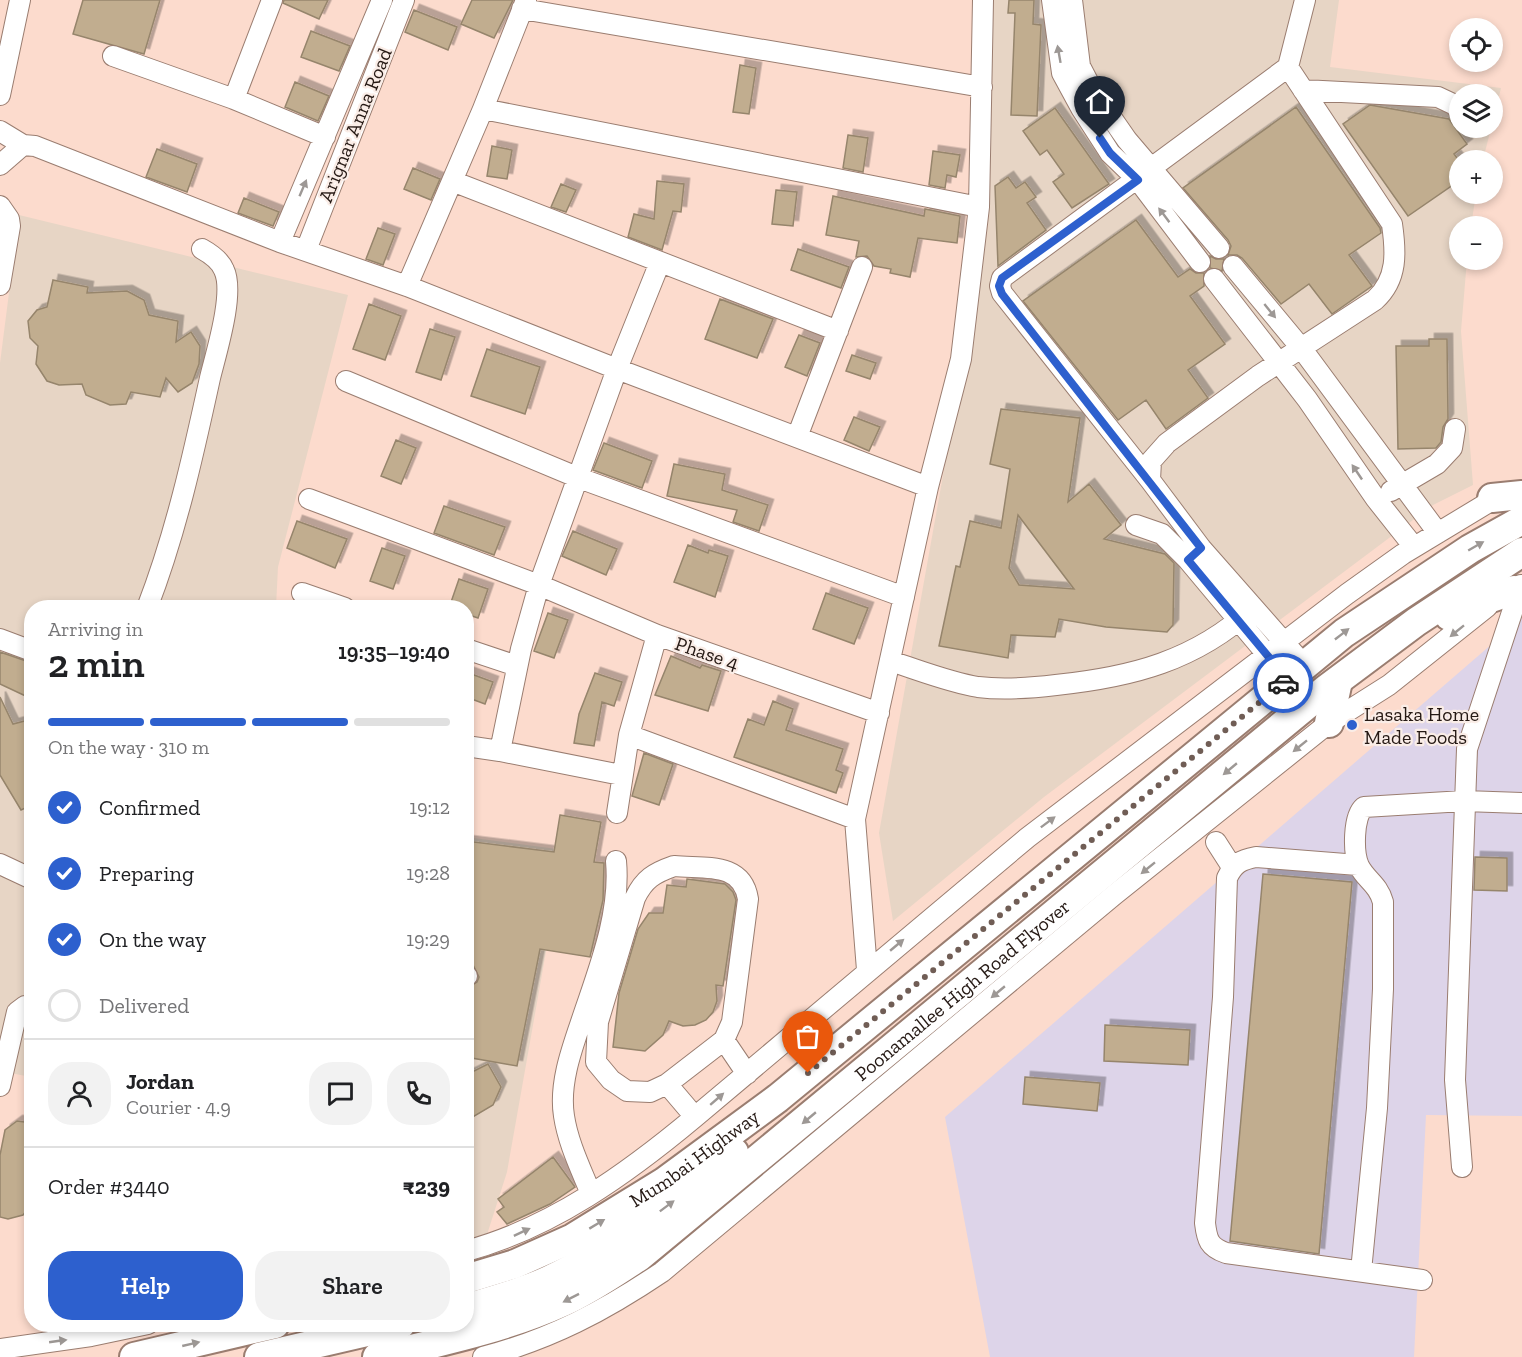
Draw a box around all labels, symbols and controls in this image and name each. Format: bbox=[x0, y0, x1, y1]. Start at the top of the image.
map controls bbox=[1449, 18, 1503, 270]
button: locate bbox=[1449, 18, 1503, 72]
street label: Arignar Anna Road bbox=[313, 44, 397, 206]
one-way arrow bbox=[1054, 45, 1063, 64]
pin bbox=[1074, 76, 1125, 138]
button: layers bbox=[1449, 84, 1503, 138]
icon: home bbox=[1083, 85, 1116, 118]
button: + bbox=[1449, 150, 1503, 204]
one-way arrow bbox=[298, 179, 308, 197]
one-way arrow bbox=[1158, 207, 1171, 223]
button: − bbox=[1449, 216, 1503, 270]
one-way arrow bbox=[1263, 303, 1276, 318]
one-way arrow bbox=[1352, 464, 1363, 480]
one-way arrow bbox=[1468, 540, 1484, 551]
text: Arriving in bbox=[48, 617, 143, 641]
one-way arrow bbox=[1450, 624, 1465, 636]
one-way arrow bbox=[1334, 628, 1350, 640]
street label: Phase 4 bbox=[672, 631, 742, 675]
text: 19:35–19:40 bbox=[338, 638, 450, 665]
text: 2 min bbox=[48, 640, 145, 687]
courier bbox=[1253, 653, 1313, 713]
icon: car bbox=[1267, 667, 1300, 700]
place label: Lasaka Home Made Foods bbox=[1364, 702, 1479, 749]
marker: Lasaka Home Made Foods bbox=[1345, 718, 1359, 732]
text: On the way · 310 m bbox=[48, 735, 209, 759]
one-way arrow bbox=[1293, 739, 1308, 751]
one-way arrow bbox=[1222, 763, 1238, 776]
icon: check bbox=[48, 791, 81, 824]
text: Confirmed bbox=[99, 794, 200, 821]
text: 19:12 bbox=[409, 795, 450, 819]
one-way arrow bbox=[1040, 816, 1056, 828]
icon: check bbox=[48, 857, 81, 890]
text: Preparing bbox=[99, 860, 194, 887]
text: 19:28 bbox=[406, 861, 450, 885]
one-way arrow bbox=[1140, 861, 1156, 874]
street label: Poonamallee High Road Flyover bbox=[850, 894, 1075, 1086]
icon: check bbox=[48, 923, 81, 956]
text: On the way bbox=[99, 926, 206, 953]
text: 19:29 bbox=[406, 927, 450, 951]
one-way arrow bbox=[889, 939, 905, 952]
one-way arrow bbox=[991, 985, 1006, 998]
text: Delivered bbox=[99, 992, 189, 1019]
pin bbox=[782, 1011, 833, 1073]
icon: bag bbox=[791, 1020, 824, 1053]
button: person bbox=[48, 1062, 111, 1125]
button: chat bbox=[309, 1062, 372, 1125]
button: phone bbox=[387, 1062, 450, 1125]
text: Jordan bbox=[126, 1068, 194, 1095]
one-way arrow bbox=[709, 1093, 724, 1106]
text: Courier · 4.9 bbox=[126, 1095, 231, 1119]
street label: Mumbai Highway bbox=[625, 1104, 764, 1212]
one-way arrow bbox=[802, 1111, 817, 1123]
text: Order #3440 bbox=[48, 1173, 170, 1200]
text: ₹239 bbox=[403, 1173, 450, 1200]
one-way arrow bbox=[658, 1200, 674, 1212]
one-way arrow bbox=[589, 1219, 606, 1229]
one-way arrow bbox=[513, 1227, 530, 1236]
button: Help bbox=[48, 1251, 243, 1320]
button: Share bbox=[255, 1251, 450, 1320]
one-way arrow bbox=[562, 1293, 579, 1303]
one-way arrow bbox=[49, 1337, 68, 1346]
one-way arrow bbox=[182, 1338, 200, 1348]

